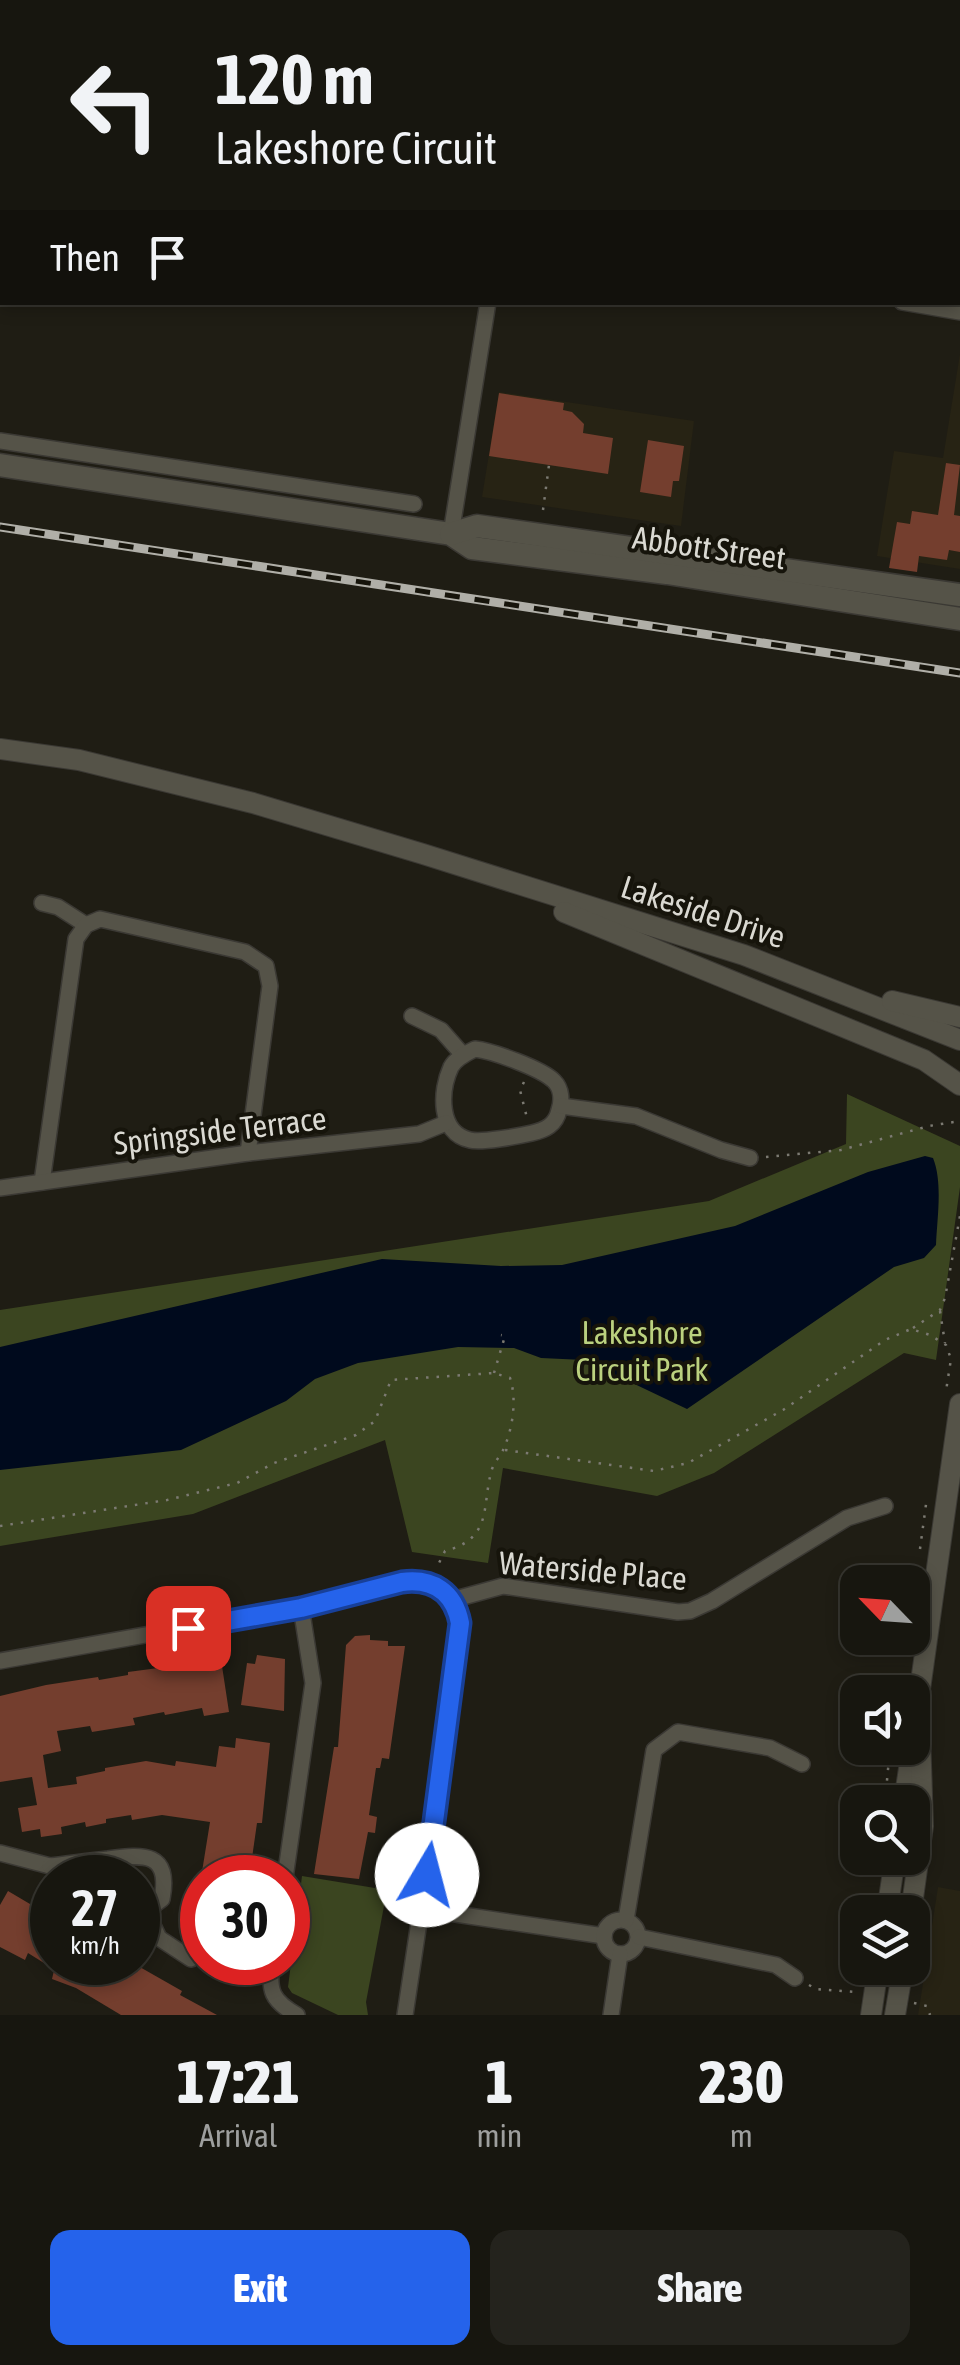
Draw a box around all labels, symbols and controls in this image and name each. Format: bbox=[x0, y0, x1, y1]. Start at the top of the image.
text: 120 m bbox=[215, 39, 374, 119]
icon: left bbox=[50, 40, 180, 170]
text: Lakeshore Circuit bbox=[215, 122, 497, 174]
icon: arrive bbox=[140, 230, 195, 285]
text: Then bbox=[50, 236, 120, 279]
street label: Abbott Street bbox=[630, 518, 788, 577]
street label: Lakeside Drive bbox=[617, 868, 790, 955]
street label: Springside Terrace bbox=[112, 1099, 328, 1162]
park label: Lakeshore Circuit Park bbox=[576, 1314, 708, 1388]
street label: Waterside Place bbox=[498, 1544, 688, 1597]
north arrow bbox=[840, 1565, 930, 1655]
map controls bbox=[840, 1565, 930, 1985]
pin bbox=[146, 1586, 231, 1671]
icon: arrive bbox=[161, 1601, 216, 1656]
button: sound bbox=[840, 1675, 930, 1765]
button: search bbox=[840, 1785, 930, 1875]
position arrow bbox=[375, 1823, 479, 1927]
speed limit sign: 30 bbox=[180, 1855, 310, 1985]
text: 27 bbox=[71, 1879, 118, 1937]
button: layers bbox=[840, 1895, 930, 1985]
text: km/h bbox=[70, 1931, 120, 1959]
text: 17:21 bbox=[176, 2047, 300, 2116]
text: 1 bbox=[485, 2047, 514, 2116]
text: 230 bbox=[699, 2047, 783, 2116]
text: Arrival bbox=[199, 2117, 277, 2154]
text: min bbox=[476, 2117, 522, 2154]
text: m bbox=[730, 2117, 753, 2154]
button: Exit bbox=[50, 2230, 470, 2345]
button: Share bbox=[490, 2230, 910, 2345]

